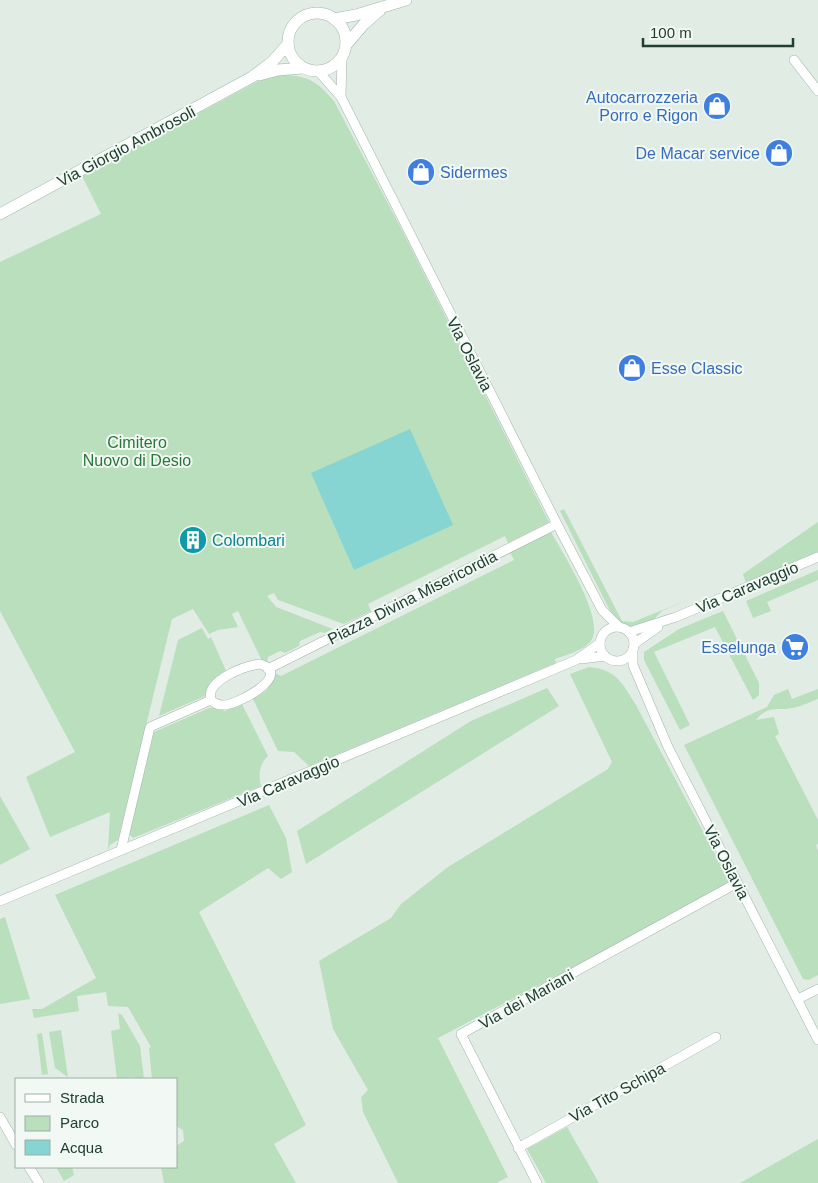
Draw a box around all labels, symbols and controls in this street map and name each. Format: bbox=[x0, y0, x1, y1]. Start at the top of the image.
scale bar bbox=[643, 15, 793, 47]
text: 100 m bbox=[650, 24, 692, 41]
place label: Autocarrozzeria Porro e Rigon bbox=[586, 89, 698, 124]
shop icon: Autocarrozzeria Porro e Rigon bbox=[702, 91, 732, 121]
street label: Via Giorgio Ambrosoli bbox=[54, 103, 198, 190]
shop icon: De Macar service bbox=[764, 138, 794, 168]
place label: De Macar service bbox=[636, 145, 760, 162]
shop icon: Sidermes bbox=[406, 157, 436, 187]
place label: Sidermes bbox=[440, 164, 508, 181]
street label: Via Oslavia bbox=[444, 314, 495, 394]
shop icon: Esse Classic bbox=[617, 353, 647, 383]
place label: Esse Classic bbox=[651, 360, 743, 377]
park label: Cimitero Nuovo di Desio bbox=[83, 434, 191, 469]
building icon: Colombari bbox=[178, 525, 208, 555]
place label: Colombari bbox=[212, 532, 285, 549]
street label: Piazza Divina Misericordia bbox=[325, 547, 500, 648]
street label: Via Caravaggio bbox=[694, 558, 801, 617]
supermarket icon: Esselunga bbox=[780, 632, 810, 662]
place label: Esselunga bbox=[701, 639, 776, 656]
street label: Via Caravaggio bbox=[235, 752, 342, 811]
street label: Via Oslavia bbox=[701, 822, 752, 902]
street label: Via dei Mariani bbox=[476, 966, 577, 1032]
street label: Via Tito Schipa bbox=[567, 1059, 668, 1126]
legend bbox=[15, 1078, 178, 1168]
text: Strada bbox=[60, 1089, 105, 1106]
text: Parco bbox=[60, 1114, 99, 1131]
text: Acqua bbox=[60, 1139, 103, 1156]

